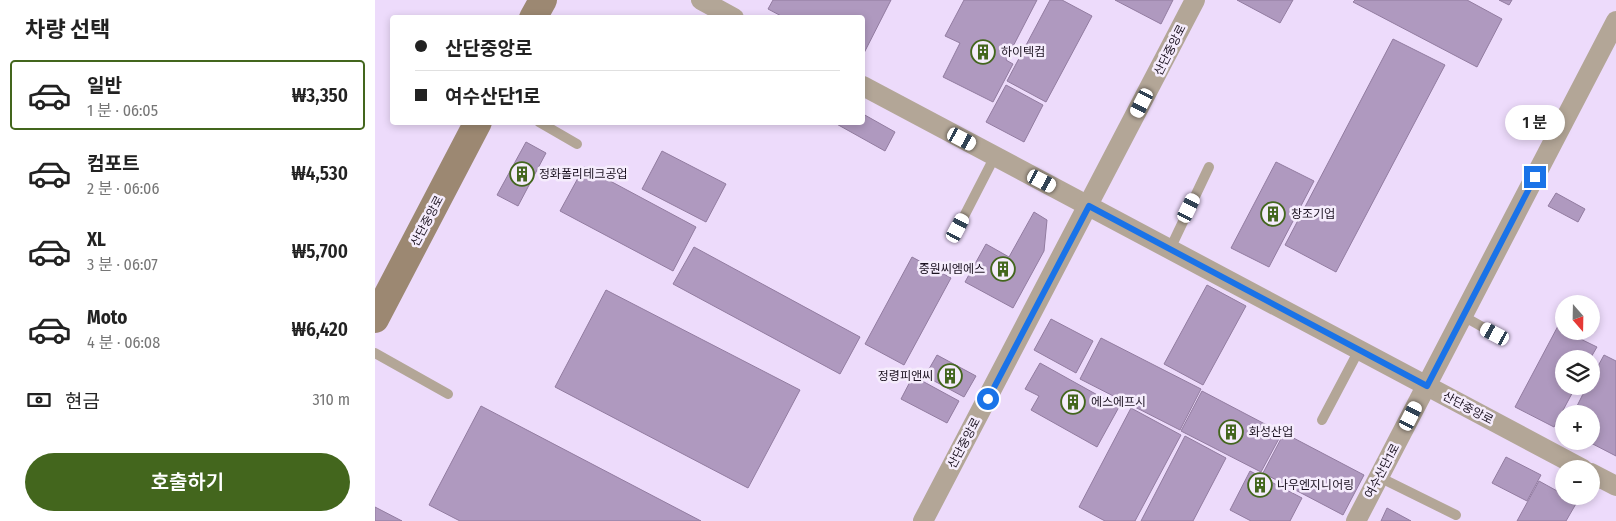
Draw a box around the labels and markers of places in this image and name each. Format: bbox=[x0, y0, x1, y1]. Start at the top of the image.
building icon: 하이텍컴 bbox=[970, 39, 996, 65]
place label: 하이텍컴 bbox=[1001, 45, 1045, 59]
building icon: 정화폴리테크공업 bbox=[509, 161, 535, 187]
place label: 정화폴리테크공업 bbox=[539, 167, 627, 181]
building icon: 창조기업 bbox=[1260, 201, 1286, 227]
place label: 창조기업 bbox=[1291, 207, 1335, 221]
building icon: 중원씨엠에스 bbox=[990, 256, 1016, 282]
place label: 중원씨엠에스 bbox=[919, 262, 985, 276]
building icon: 정령피앤씨 bbox=[937, 363, 963, 389]
place label: 정령피앤씨 bbox=[878, 369, 933, 383]
building icon: 에스에프시 bbox=[1060, 389, 1086, 415]
place label: 에스에프시 bbox=[1091, 395, 1146, 409]
building icon: 화성산업 bbox=[1218, 419, 1244, 445]
place label: 화성산업 bbox=[1249, 425, 1293, 439]
building icon: 나우엔지니어링 bbox=[1247, 472, 1273, 498]
place label: 나우엔지니어링 bbox=[1277, 478, 1354, 492]

